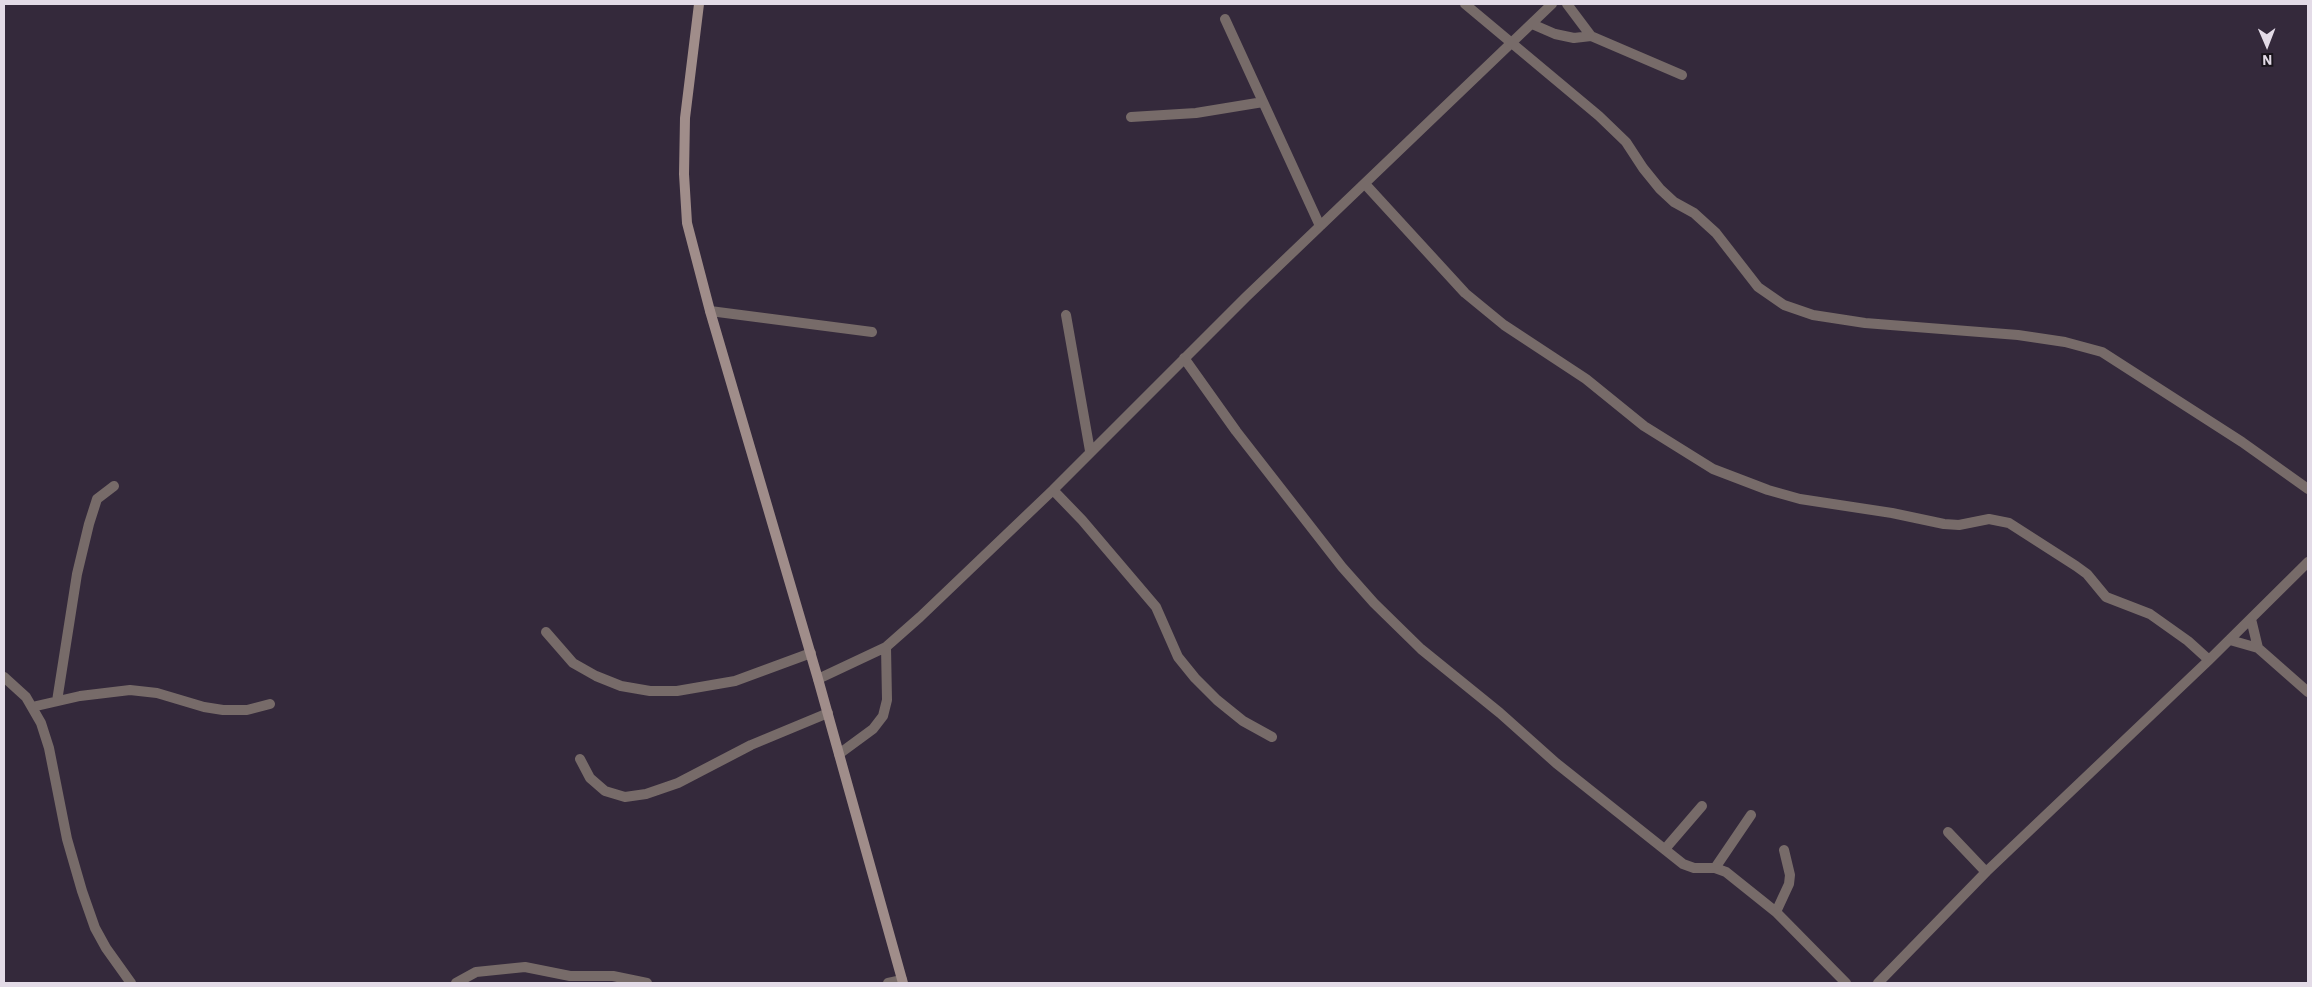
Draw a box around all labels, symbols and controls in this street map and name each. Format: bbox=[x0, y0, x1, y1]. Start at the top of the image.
north arrow bbox=[2242, 20, 2292, 70]
text: N bbox=[2262, 51, 2272, 69]

